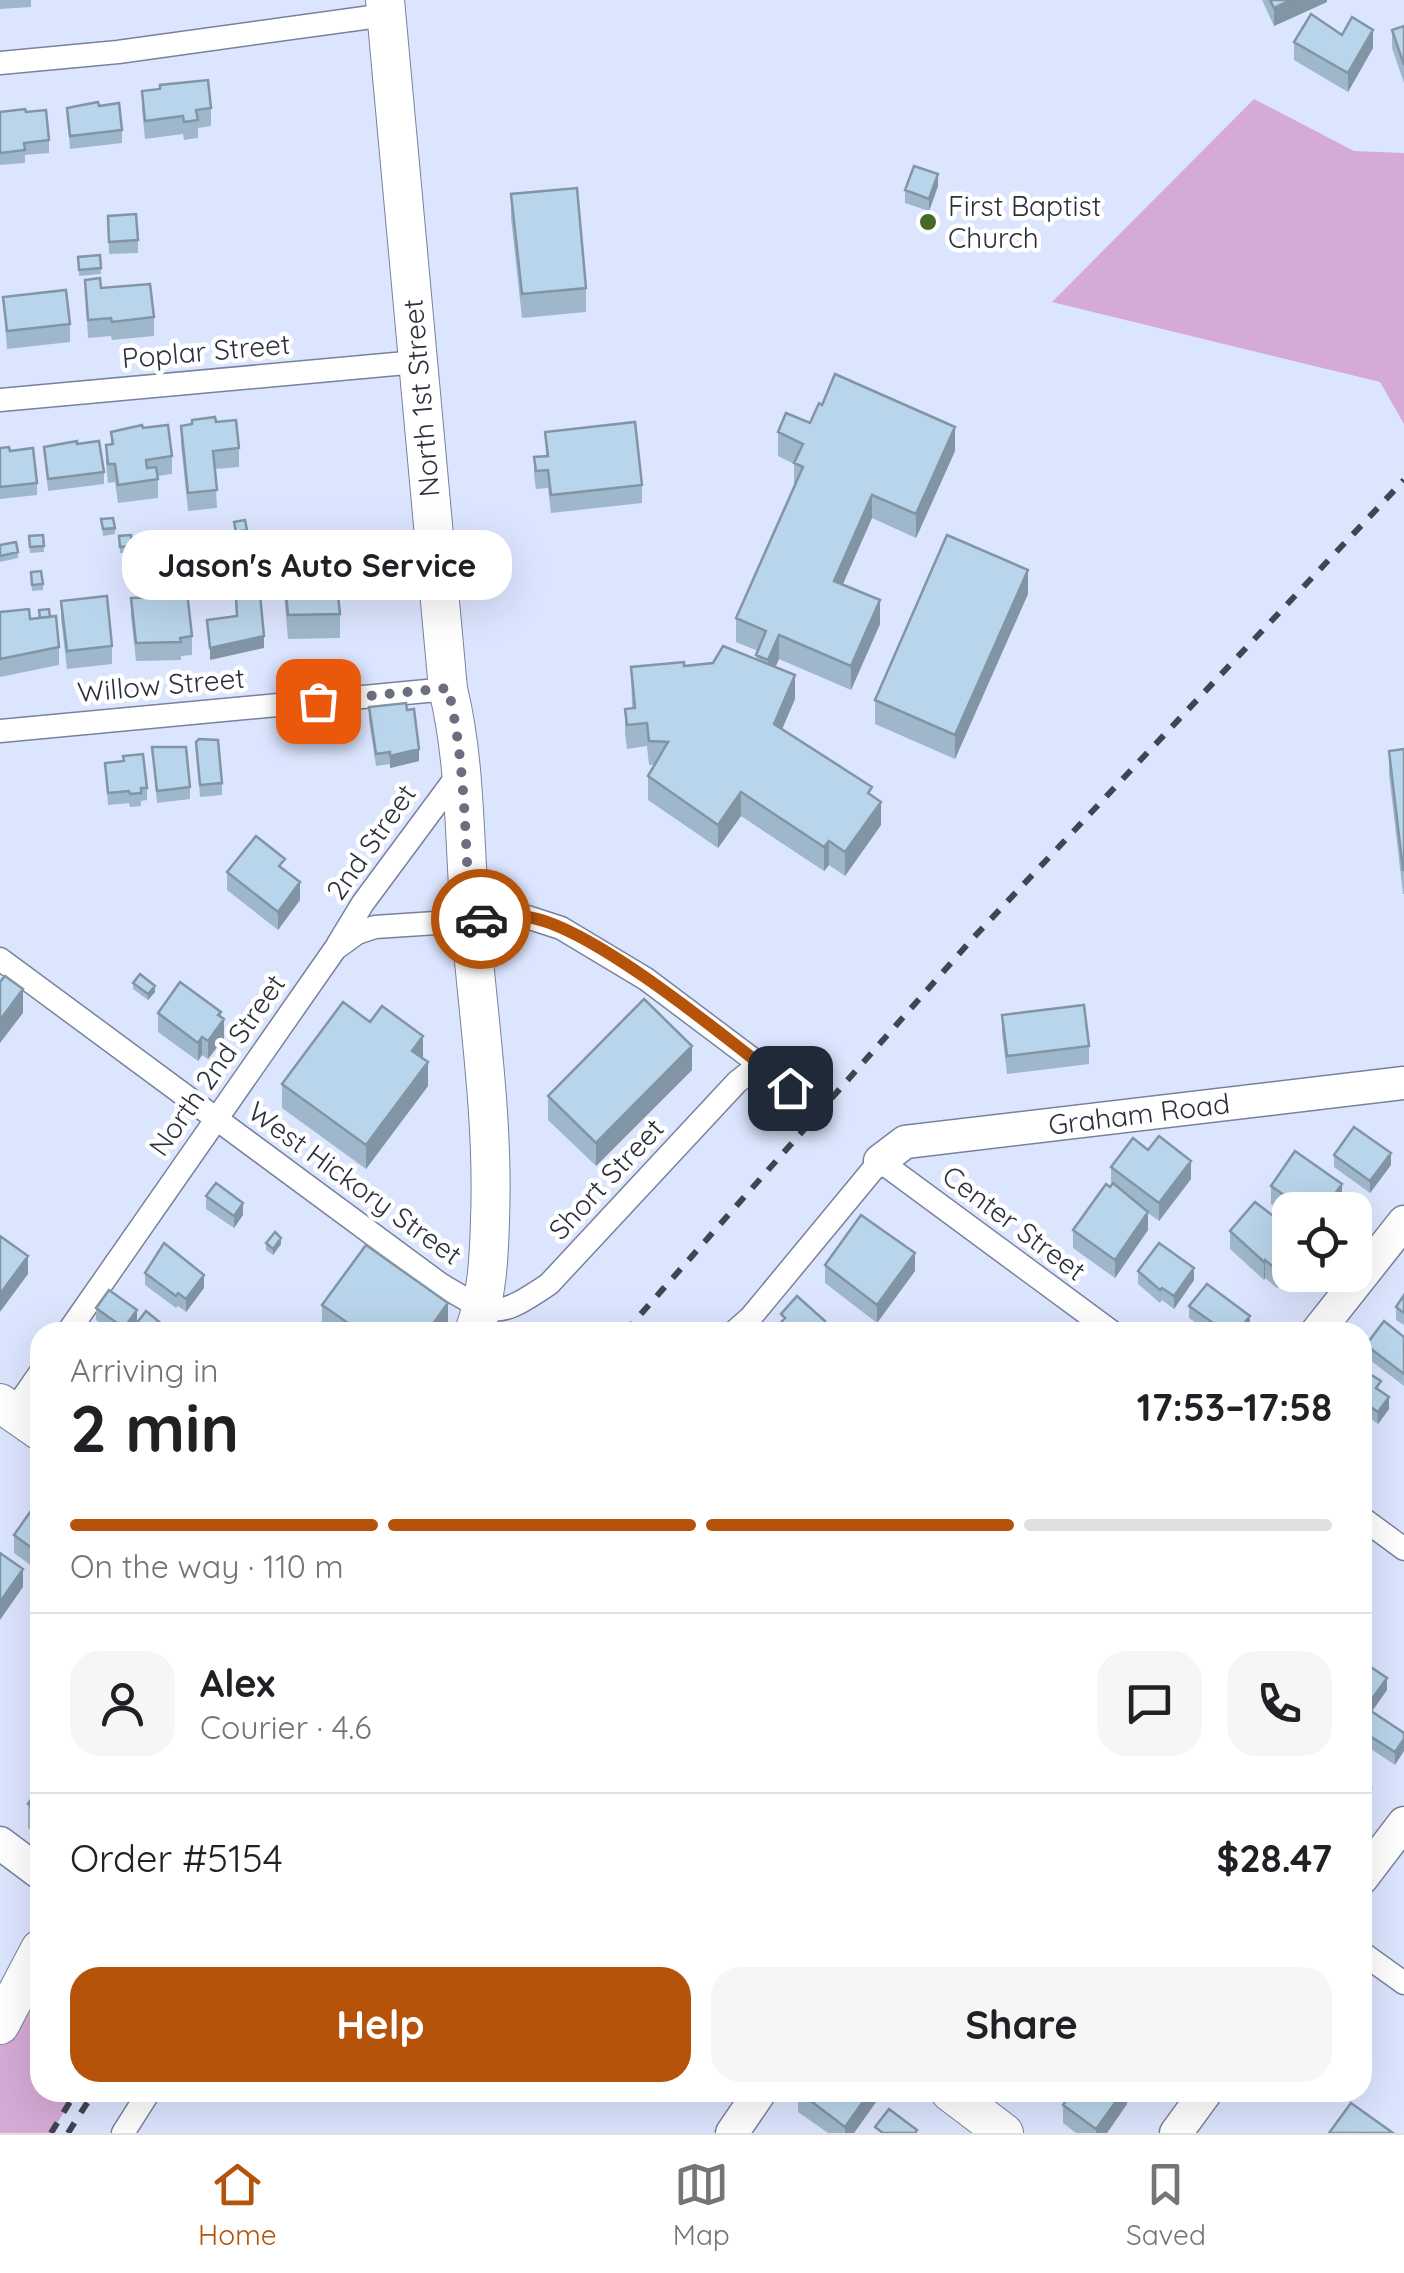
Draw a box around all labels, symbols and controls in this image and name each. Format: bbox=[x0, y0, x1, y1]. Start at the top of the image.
place label: First Baptist Church bbox=[948, 188, 1101, 255]
marker: First Baptist Church bbox=[917, 211, 939, 233]
street label: North 1st Street bbox=[394, 298, 447, 498]
street label: Poplar Street bbox=[120, 326, 291, 375]
callout: Jason's Auto Service bbox=[123, 531, 513, 601]
text: Jason's Auto Service bbox=[158, 545, 476, 585]
pin bbox=[276, 659, 361, 744]
street label: Willow Street bbox=[76, 660, 246, 709]
icon: bag bbox=[291, 674, 346, 729]
street label: 2nd Street bbox=[318, 777, 423, 906]
courier bbox=[431, 869, 531, 969]
icon: car bbox=[454, 892, 509, 947]
street label: North 2nd Street bbox=[141, 967, 292, 1162]
pin bbox=[748, 1046, 833, 1131]
icon: home bbox=[763, 1061, 818, 1116]
street label: Graham Road bbox=[1046, 1085, 1232, 1142]
street label: West Hickory Street bbox=[242, 1093, 469, 1272]
street label: Short Street bbox=[541, 1111, 671, 1247]
street label: Center Street bbox=[936, 1157, 1093, 1288]
map controls bbox=[1272, 1192, 1372, 1292]
button: locate bbox=[1272, 1192, 1372, 1292]
text: Arriving in bbox=[70, 1350, 219, 1390]
text: 17:53–17:58 bbox=[1137, 1383, 1332, 1431]
text: 2 min bbox=[70, 1387, 239, 1468]
text: On the way · 110 m bbox=[70, 1546, 344, 1586]
button: person bbox=[70, 1651, 175, 1756]
button: chat bbox=[1097, 1651, 1202, 1756]
button: phone bbox=[1227, 1651, 1332, 1756]
text: Alex bbox=[200, 1659, 275, 1707]
text: Courier · 4.6 bbox=[200, 1707, 372, 1747]
text: Order #5154 bbox=[70, 1834, 283, 1882]
text: $28.47 bbox=[1216, 1834, 1332, 1882]
button: Help bbox=[70, 1967, 691, 2082]
button: Share bbox=[711, 1967, 1332, 2082]
tab: Home bbox=[198, 2157, 277, 2252]
tab: Map bbox=[673, 2157, 730, 2252]
tab: Saved bbox=[1126, 2157, 1206, 2252]

